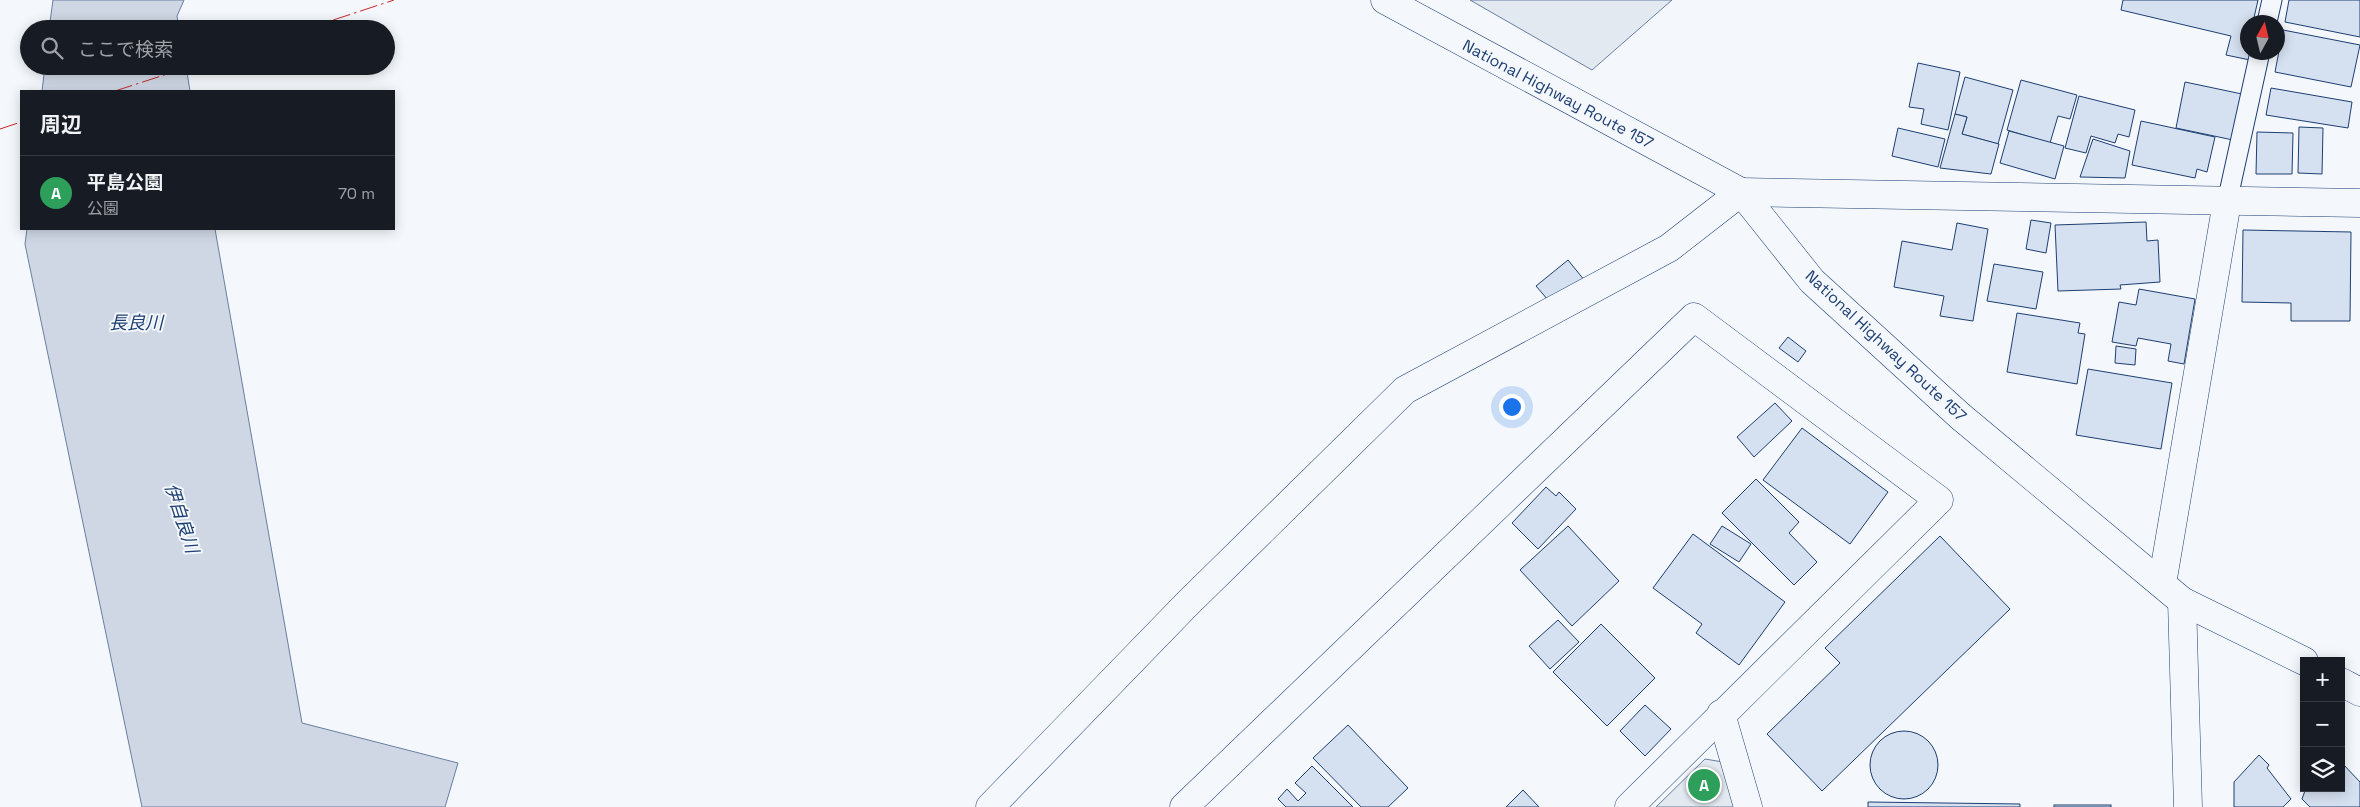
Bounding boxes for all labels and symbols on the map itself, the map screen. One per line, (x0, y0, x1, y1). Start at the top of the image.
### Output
north arrow (2240, 15, 2285, 60)
street label: National Highway Route 157 (1459, 35, 1657, 153)
street label: National Highway Route 157 (1801, 266, 1971, 426)
water label: 長良川 (109, 311, 165, 334)
your location (1499, 394, 1525, 420)
water label: 伊自良川 (160, 480, 205, 558)
pin: A (1688, 766, 1720, 804)

